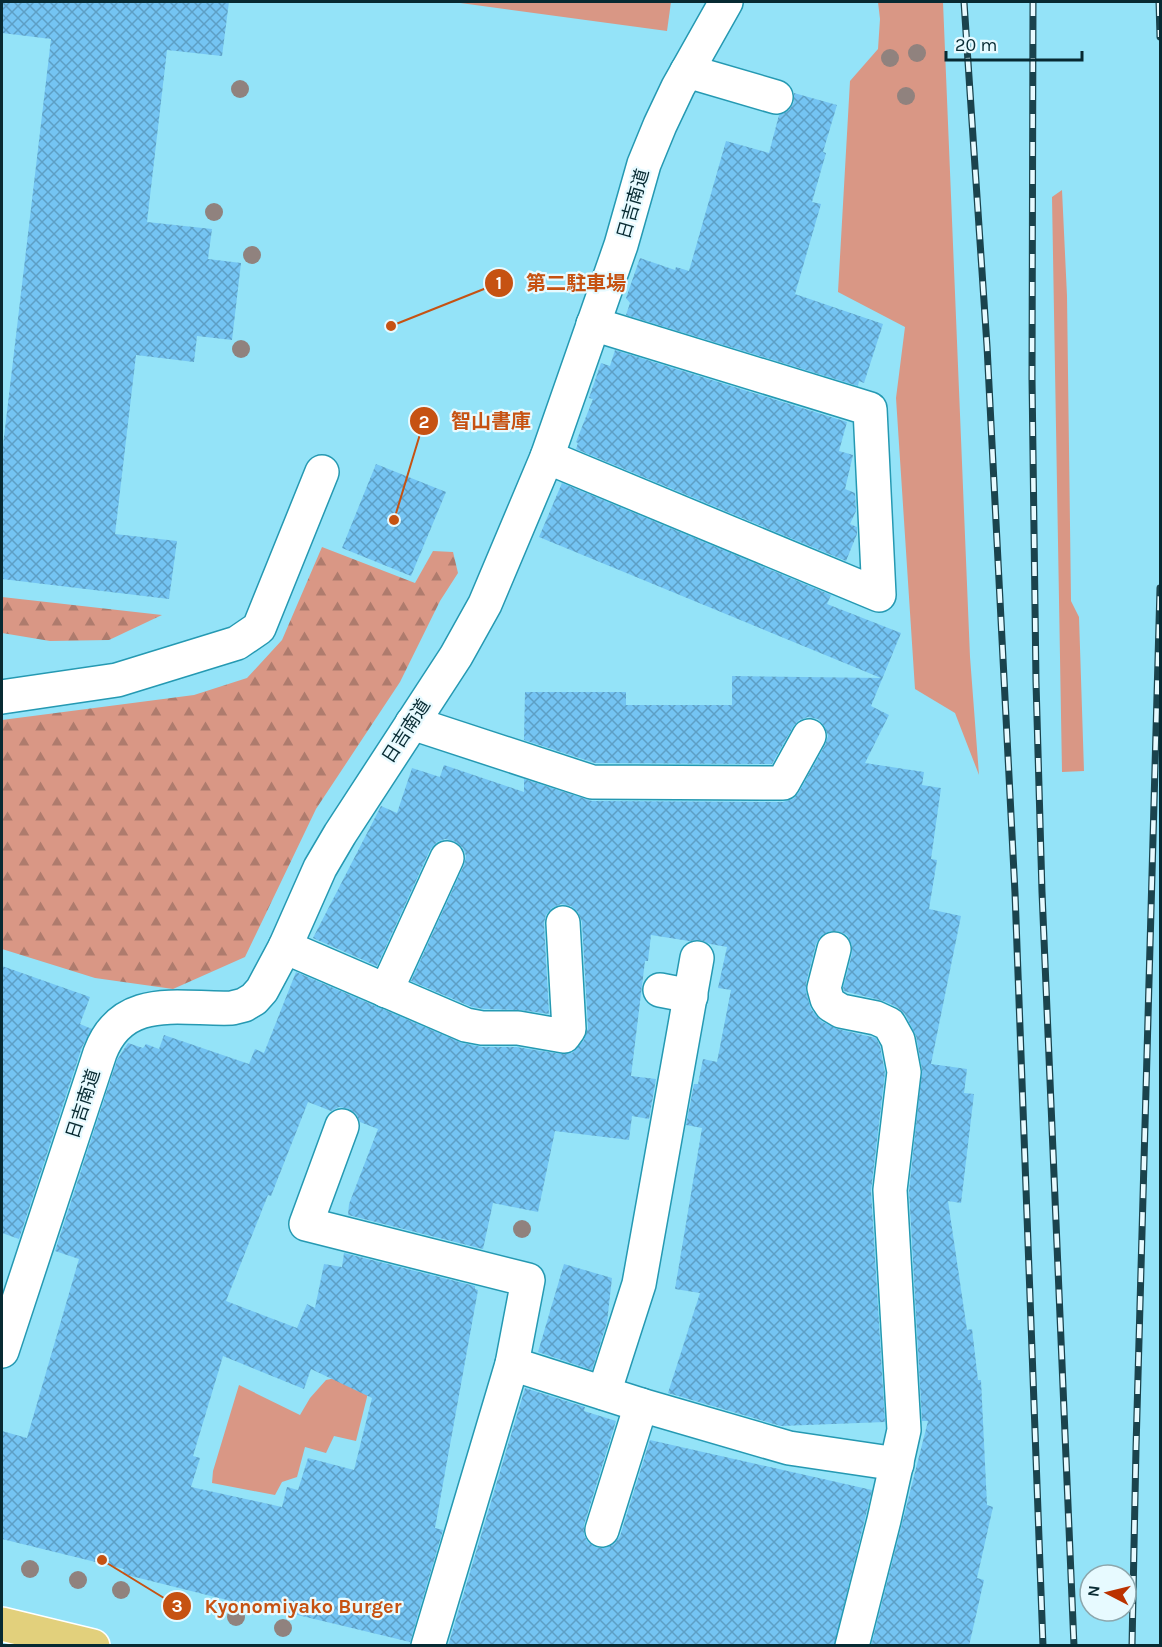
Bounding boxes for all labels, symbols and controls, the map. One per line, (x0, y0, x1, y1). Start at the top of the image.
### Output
scale bar (946, 24, 1082, 62)
text: 20 m (955, 34, 997, 56)
street label: 日吉南道 (613, 166, 653, 242)
callout: 第二駐車場 (484, 264, 638, 302)
text: 1 (496, 272, 502, 294)
text: 第二駐車場 (526, 272, 626, 295)
callout: 智山書庫 (409, 402, 543, 440)
text: 智山書庫 (451, 410, 531, 433)
text: 2 (419, 411, 429, 433)
street label: 日吉南道 (377, 695, 435, 767)
street label: 日吉南道 (61, 1066, 105, 1142)
north arrow (1078, 1563, 1138, 1623)
text: N (1083, 1584, 1104, 1598)
callout: Kyonomiyako Burger (162, 1587, 414, 1625)
text: 3 (171, 1595, 183, 1617)
text: Kyonomiyako Burger (204, 1595, 402, 1618)

